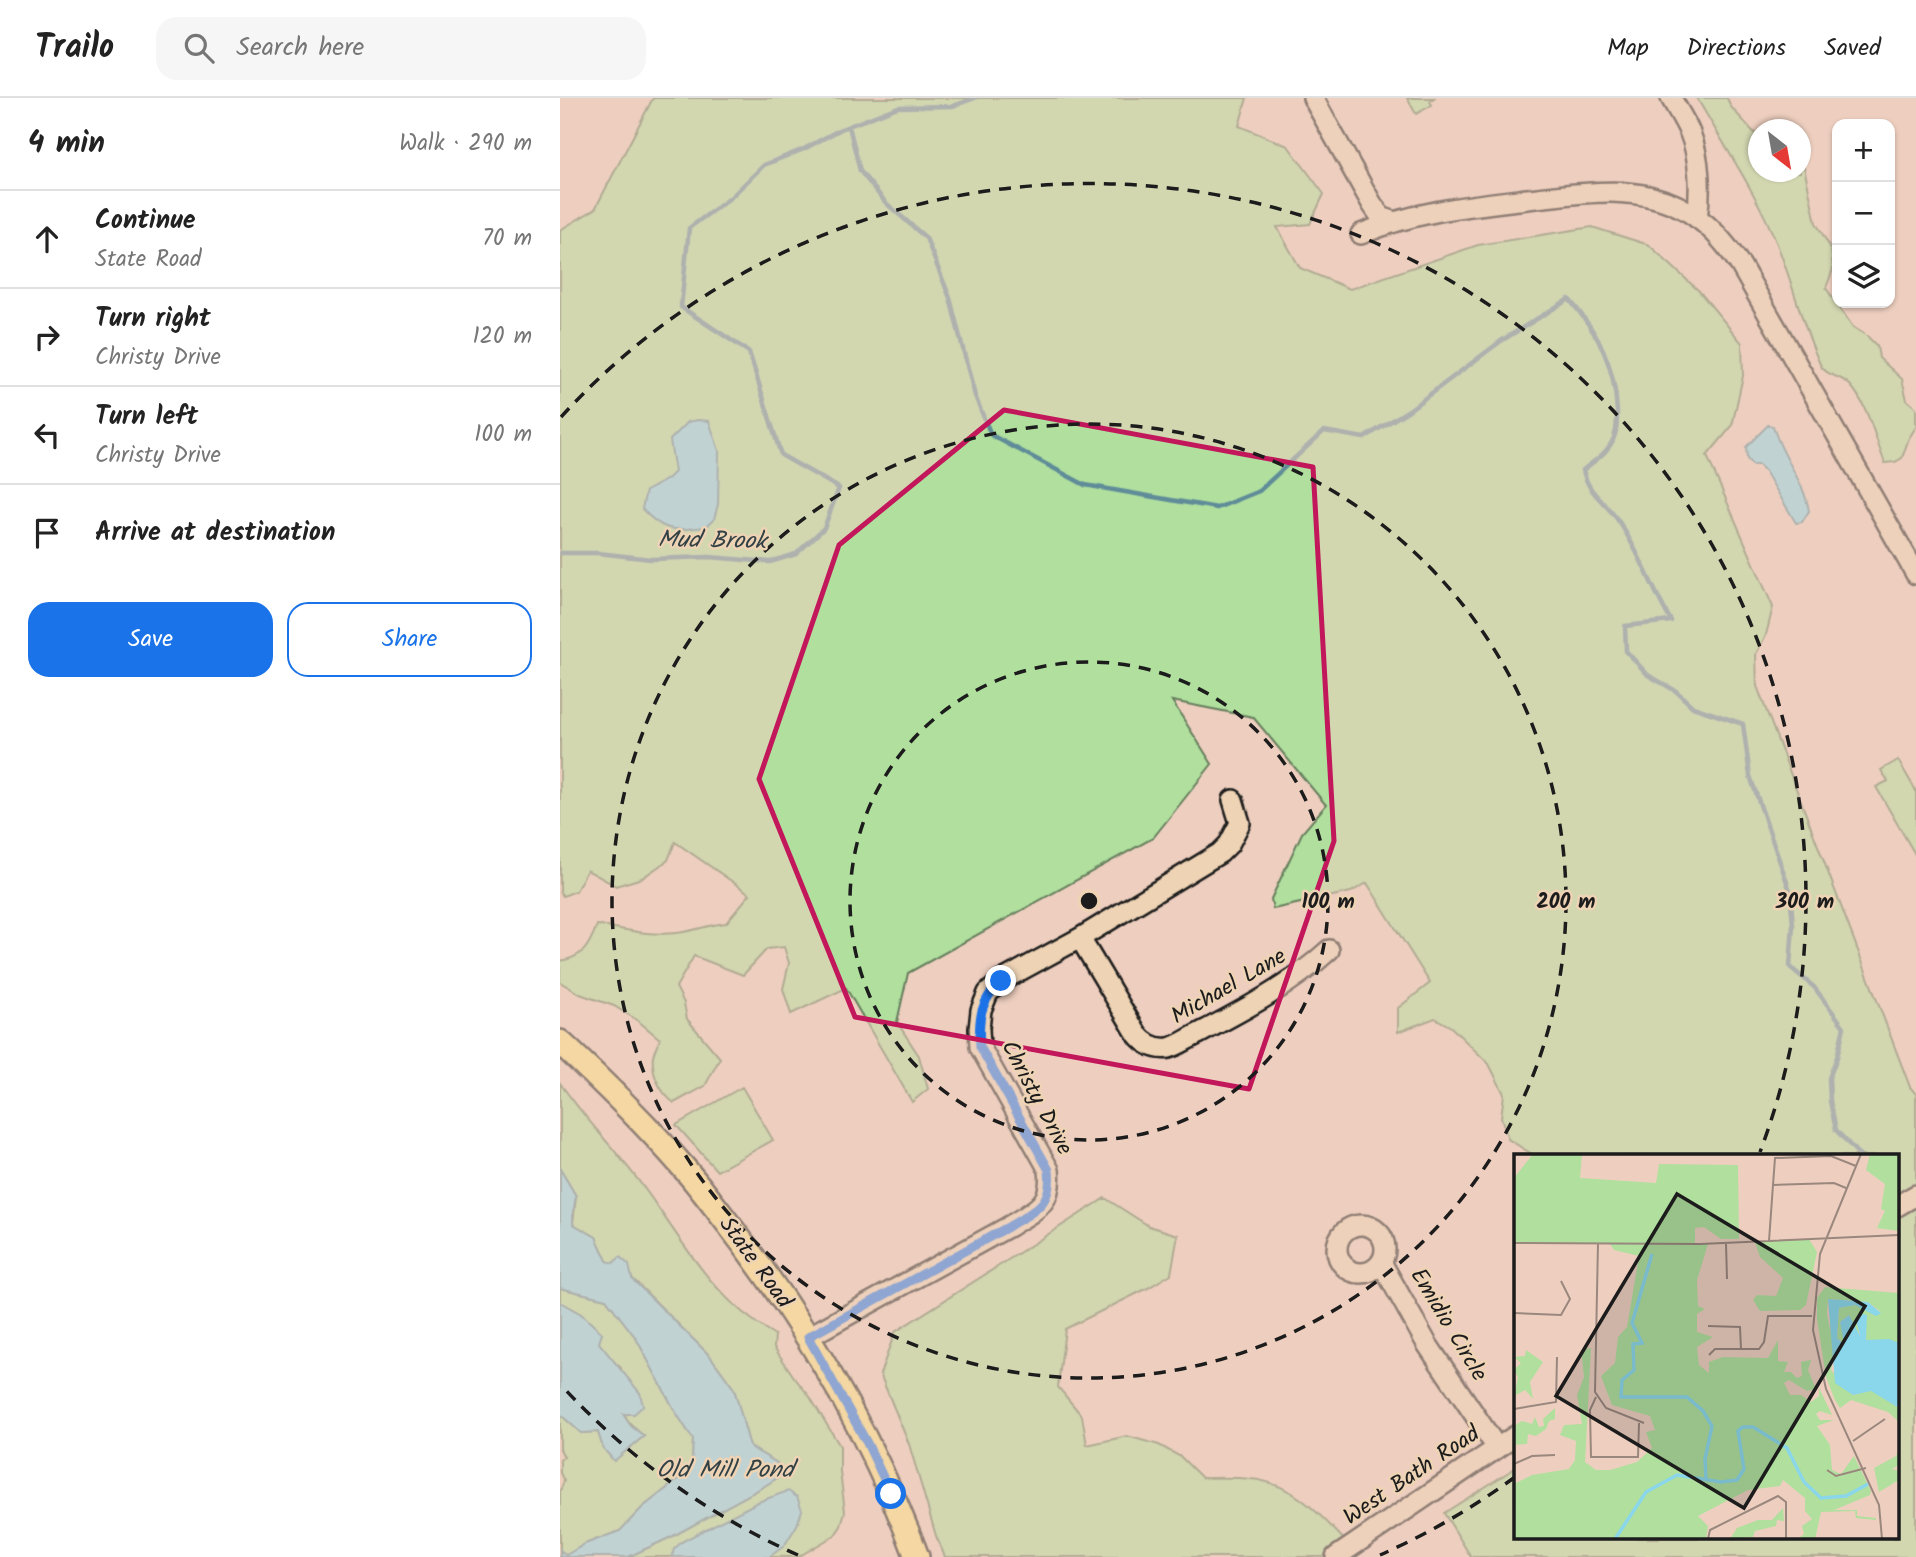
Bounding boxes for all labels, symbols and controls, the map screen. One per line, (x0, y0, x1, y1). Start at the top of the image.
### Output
search box (156, 17, 646, 80)
text: Trailo (35, 22, 114, 75)
text: Search here (236, 27, 364, 69)
icon: search (180, 29, 218, 67)
text: Map (1607, 29, 1649, 68)
text: Directions (1687, 29, 1786, 68)
text: Saved (1824, 29, 1881, 68)
north arrow (1748, 119, 1811, 182)
map controls (1832, 119, 1895, 308)
button: + (1832, 119, 1895, 182)
text: 4 min (28, 120, 105, 168)
text: Walk · 290 m (399, 126, 532, 162)
button: − (1832, 182, 1895, 245)
text: Continue (95, 200, 196, 242)
icon: ahead (28, 220, 66, 258)
text: 70 m (482, 221, 532, 257)
text: State Road (95, 242, 202, 278)
button: layers (1832, 245, 1895, 308)
text: Turn right (95, 298, 211, 340)
icon: right (28, 318, 66, 356)
text: 120 m (472, 319, 532, 355)
text: Christy Drive (95, 340, 221, 376)
text: Turn left (95, 396, 198, 438)
icon: left (28, 416, 66, 454)
text: 100 m (474, 417, 532, 453)
text: Christy Drive (95, 438, 221, 474)
text: Arrive at destination (95, 512, 335, 554)
icon: arrive (28, 514, 66, 552)
water label: Mud Brook (658, 521, 770, 562)
button: Save (28, 602, 273, 677)
button: Share (287, 602, 532, 677)
text: 100 m (1301, 886, 1355, 919)
text: 200 m (1536, 886, 1596, 919)
text: 300 m (1775, 886, 1834, 919)
centre of rings (1077, 889, 1101, 913)
street label: Michael Lane (1165, 939, 1293, 1035)
route end (985, 965, 1016, 996)
street label: Christy Drive (991, 1034, 1081, 1162)
inset map (1514, 1154, 1898, 1540)
street label: State Road (709, 1209, 801, 1317)
street label: Emidio Circle (1400, 1261, 1496, 1389)
street label: West Bath Road (1336, 1417, 1488, 1535)
water label: Old Mill Pond (657, 1451, 798, 1490)
route start (875, 1478, 906, 1509)

